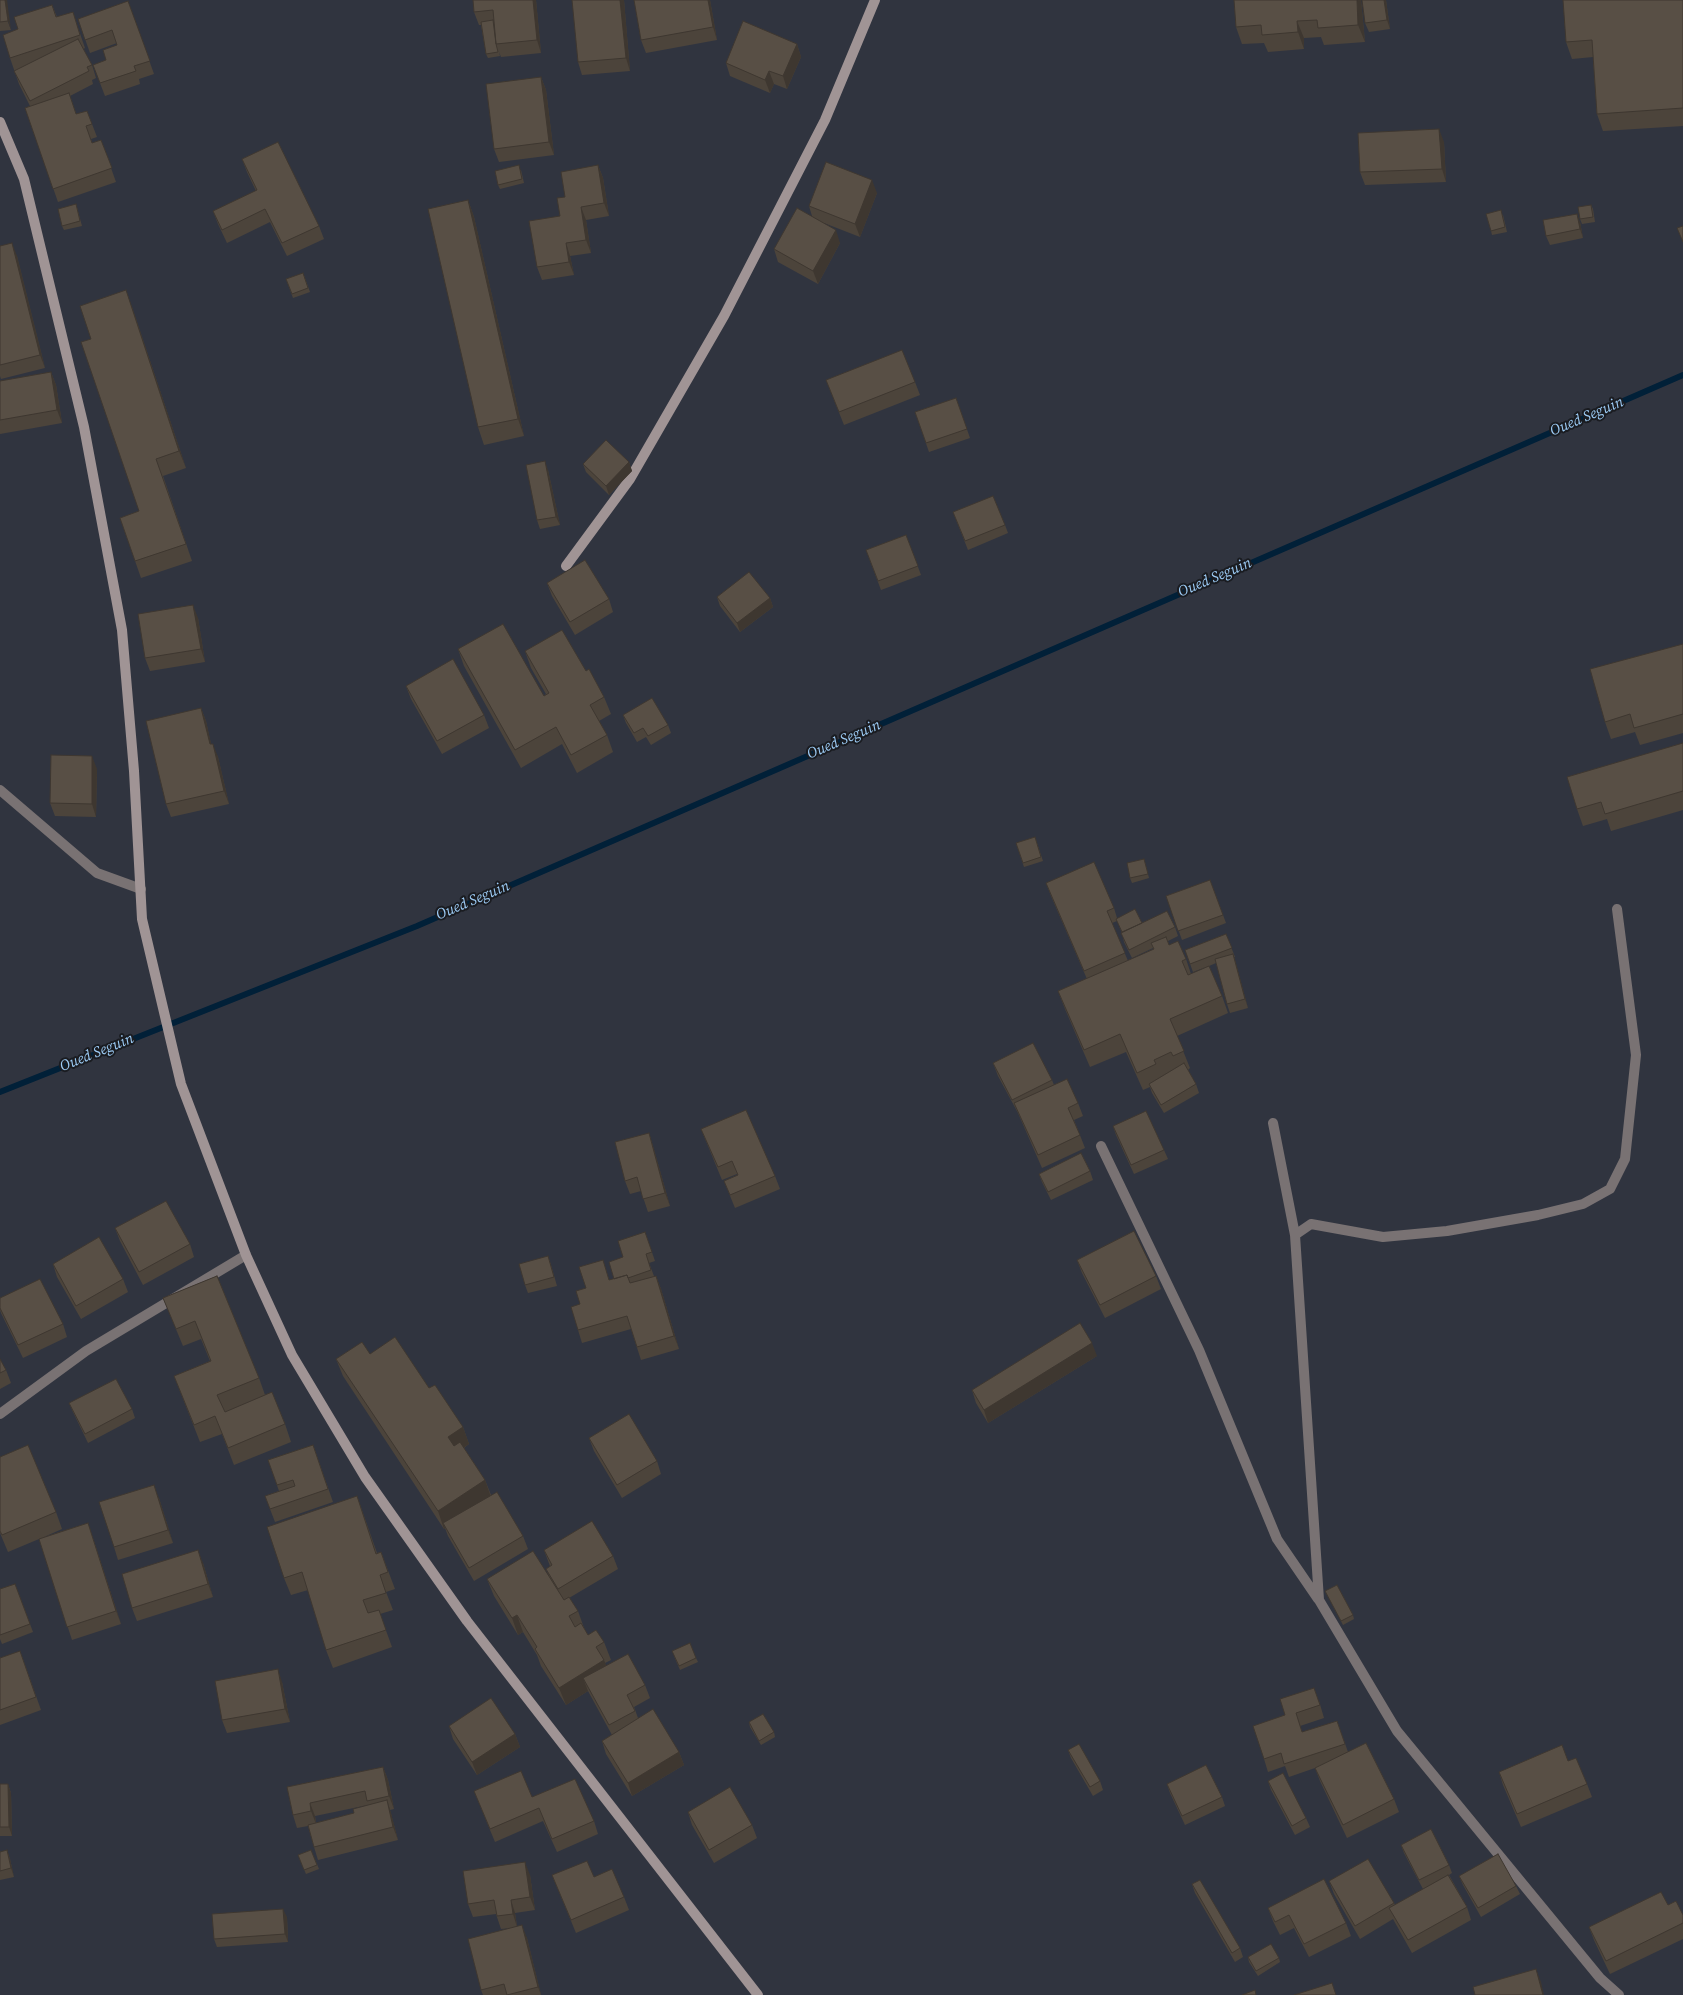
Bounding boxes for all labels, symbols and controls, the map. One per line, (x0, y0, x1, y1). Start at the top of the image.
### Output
water label: Oued Seguin (1548, 393, 1626, 441)
water label: Oued Seguin (1176, 554, 1254, 602)
water label: Oued Seguin (805, 716, 883, 764)
water label: Oued Seguin (434, 877, 512, 925)
water label: Oued Seguin (57, 1030, 137, 1076)

